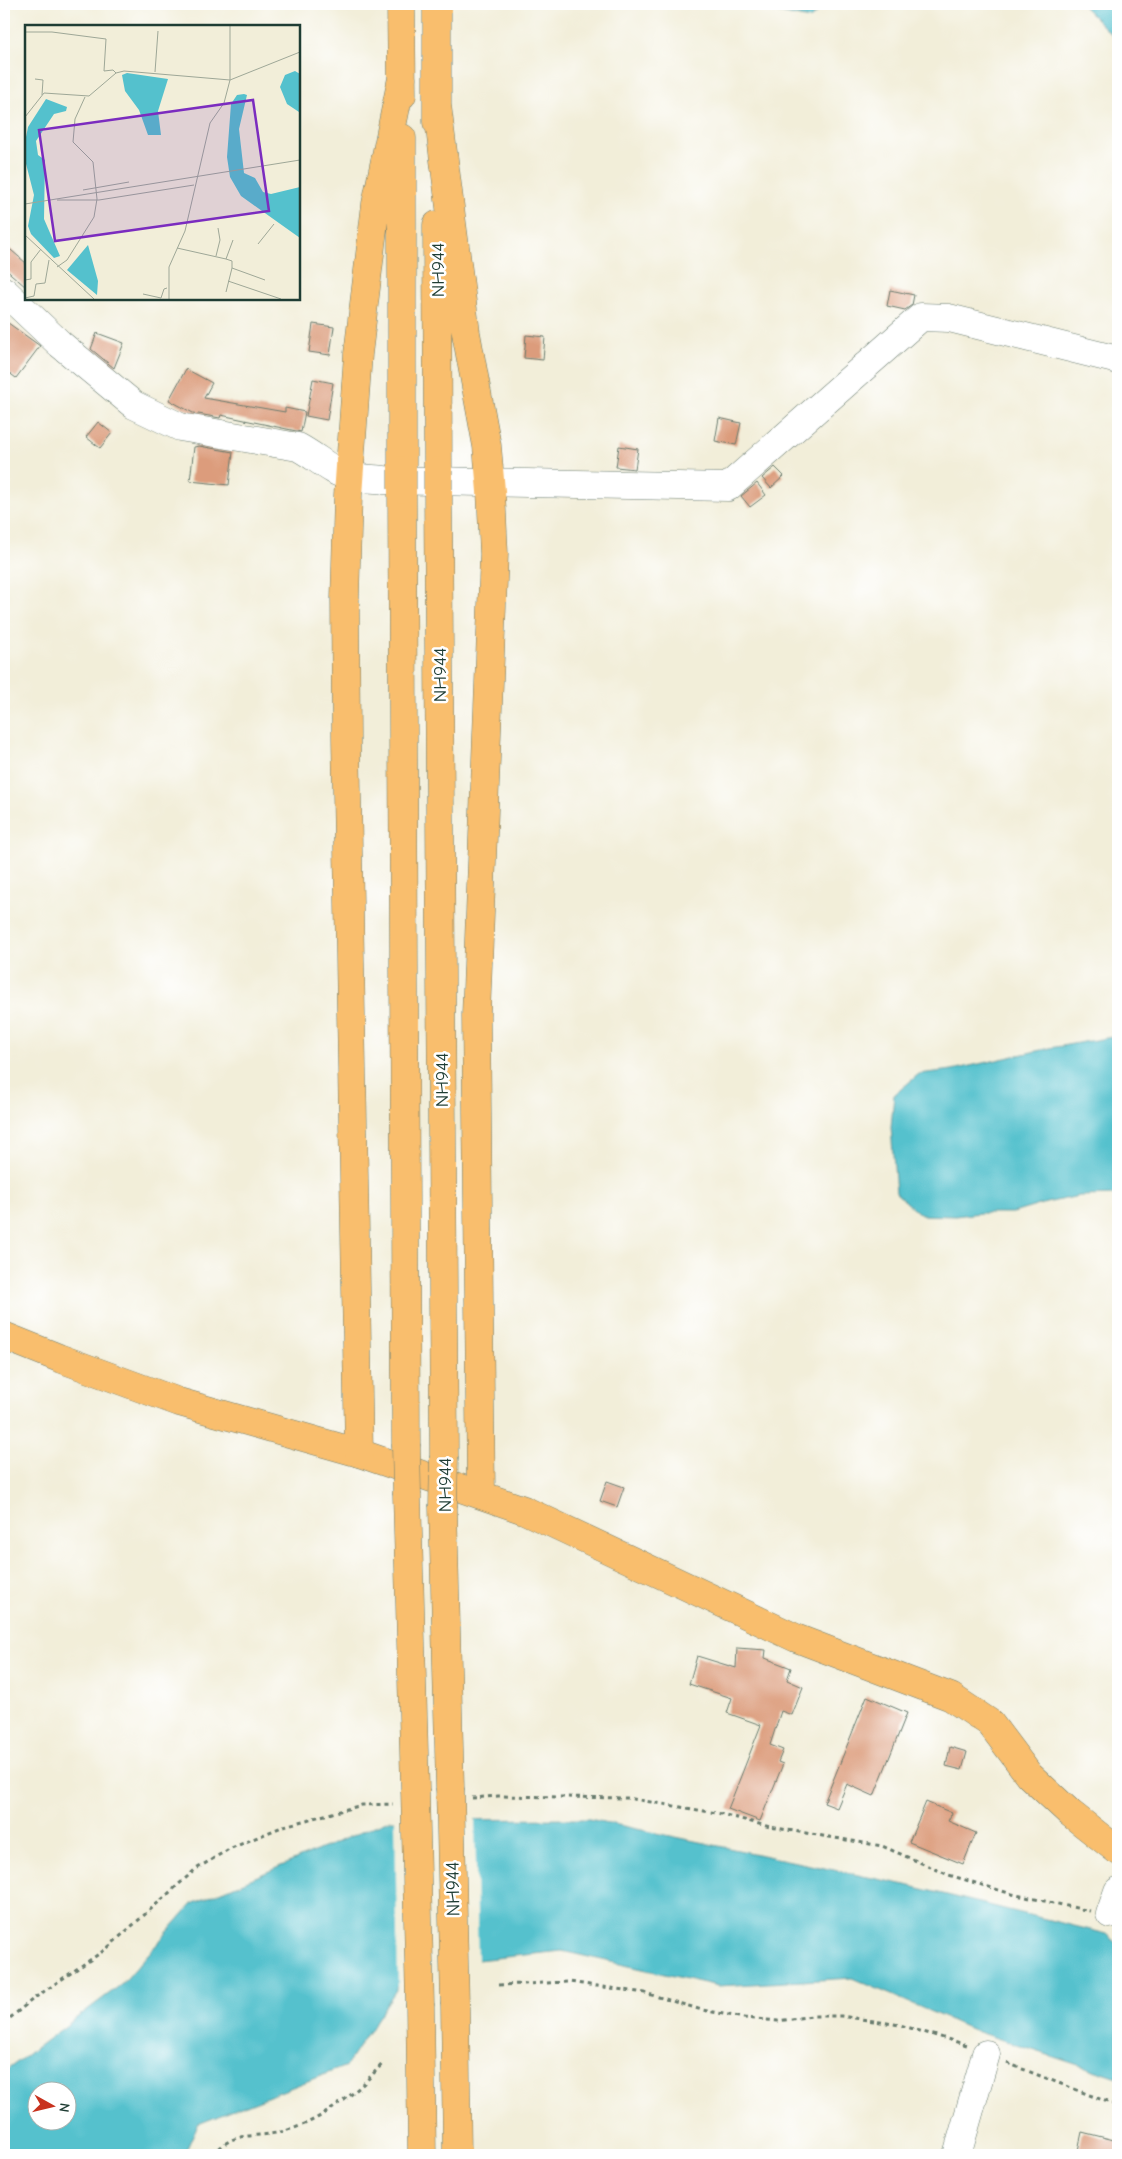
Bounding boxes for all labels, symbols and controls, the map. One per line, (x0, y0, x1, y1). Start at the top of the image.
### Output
inset map (25, 25, 300, 300)
street label: NH944 (427, 243, 449, 297)
street label: NH944 (429, 648, 451, 702)
street label: NH944 (431, 1053, 453, 1107)
street label: NH944 (434, 1458, 456, 1512)
street label: NH944 (442, 1861, 464, 1917)
north arrow (28, 2082, 78, 2132)
text: N (55, 2102, 73, 2113)

